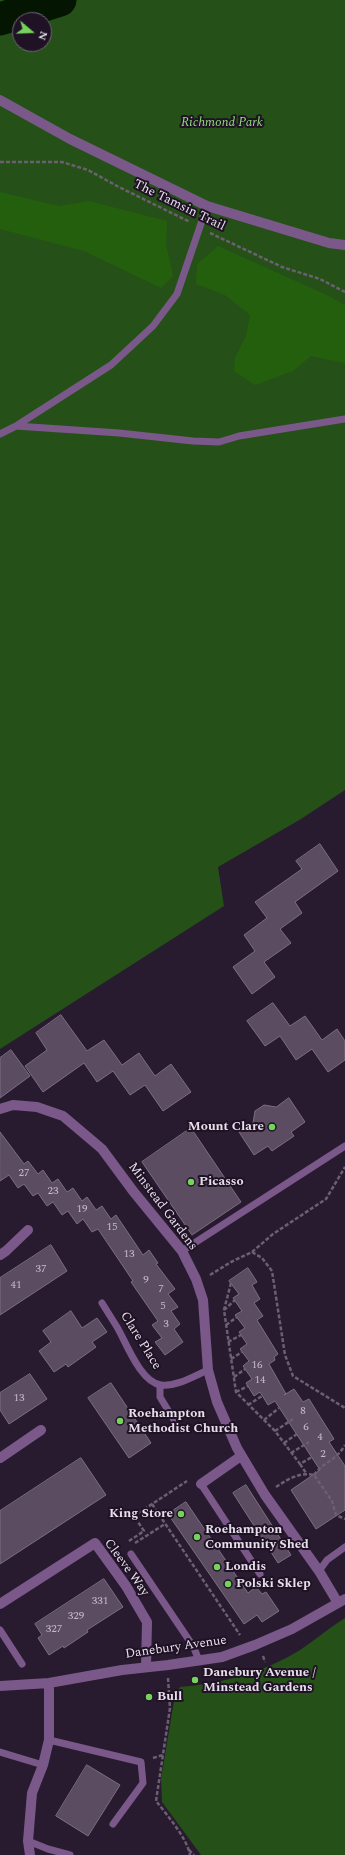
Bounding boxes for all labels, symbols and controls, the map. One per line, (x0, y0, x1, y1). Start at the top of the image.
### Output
north arrow (12, 12, 52, 52)
text: N (33, 29, 52, 43)
park label: Richmond Park (181, 115, 263, 131)
street label: The Tamsin Trail (131, 177, 227, 235)
place label: Mount Clare (188, 1119, 264, 1135)
marker: Mount Clare (267, 1122, 277, 1132)
street label: Minstead Gardens (124, 1160, 200, 1254)
house number: 27 (19, 1167, 29, 1181)
place label: Picasso (199, 1174, 244, 1190)
marker: Picasso (186, 1177, 196, 1187)
house number: 23 (48, 1185, 58, 1199)
house number: 19 (77, 1203, 87, 1217)
house number: 15 (107, 1221, 117, 1235)
house number: 13 (124, 1248, 134, 1262)
house number: 37 (36, 1263, 46, 1277)
house number: 9 (143, 1274, 149, 1288)
house number: 41 (11, 1279, 21, 1293)
house number: 7 (158, 1283, 164, 1297)
house number: 5 (160, 1300, 166, 1314)
street label: Clare Place (116, 1309, 164, 1373)
house number: 3 (163, 1318, 169, 1332)
house number: 16 (252, 1359, 262, 1373)
house number: 14 (255, 1374, 265, 1388)
house number: 13 (14, 1392, 24, 1406)
house number: 8 (300, 1405, 306, 1419)
place label: Roehampton Methodist Church (128, 1406, 238, 1437)
marker: Roehampton Methodist Church (115, 1416, 125, 1426)
house number: 6 (303, 1421, 309, 1435)
house number: 4 (317, 1431, 323, 1445)
house number: 2 (320, 1448, 326, 1462)
place label: King Store (109, 1506, 173, 1522)
marker: King Store (176, 1509, 186, 1519)
place label: Roehampton Community Shed (205, 1522, 309, 1553)
marker: Roehampton Community Shed (192, 1532, 202, 1542)
street label: Cleeve Way (100, 1536, 152, 1600)
place label: Londis (225, 1559, 266, 1575)
marker: Londis (212, 1562, 222, 1572)
place label: Polski Sklep (236, 1576, 311, 1592)
marker: Polski Sklep (223, 1579, 233, 1589)
house number: 331 (92, 1595, 108, 1609)
house number: 329 (68, 1610, 84, 1624)
house number: 327 (46, 1623, 62, 1637)
street label: Danebury Avenue (124, 1633, 228, 1663)
place label: Danebury Avenue / Minstead Gardens (203, 1665, 316, 1696)
marker: Danebury Avenue / Minstead Gardens (190, 1675, 200, 1685)
place label: Bull (157, 1689, 182, 1705)
marker: Bull (144, 1692, 154, 1702)

